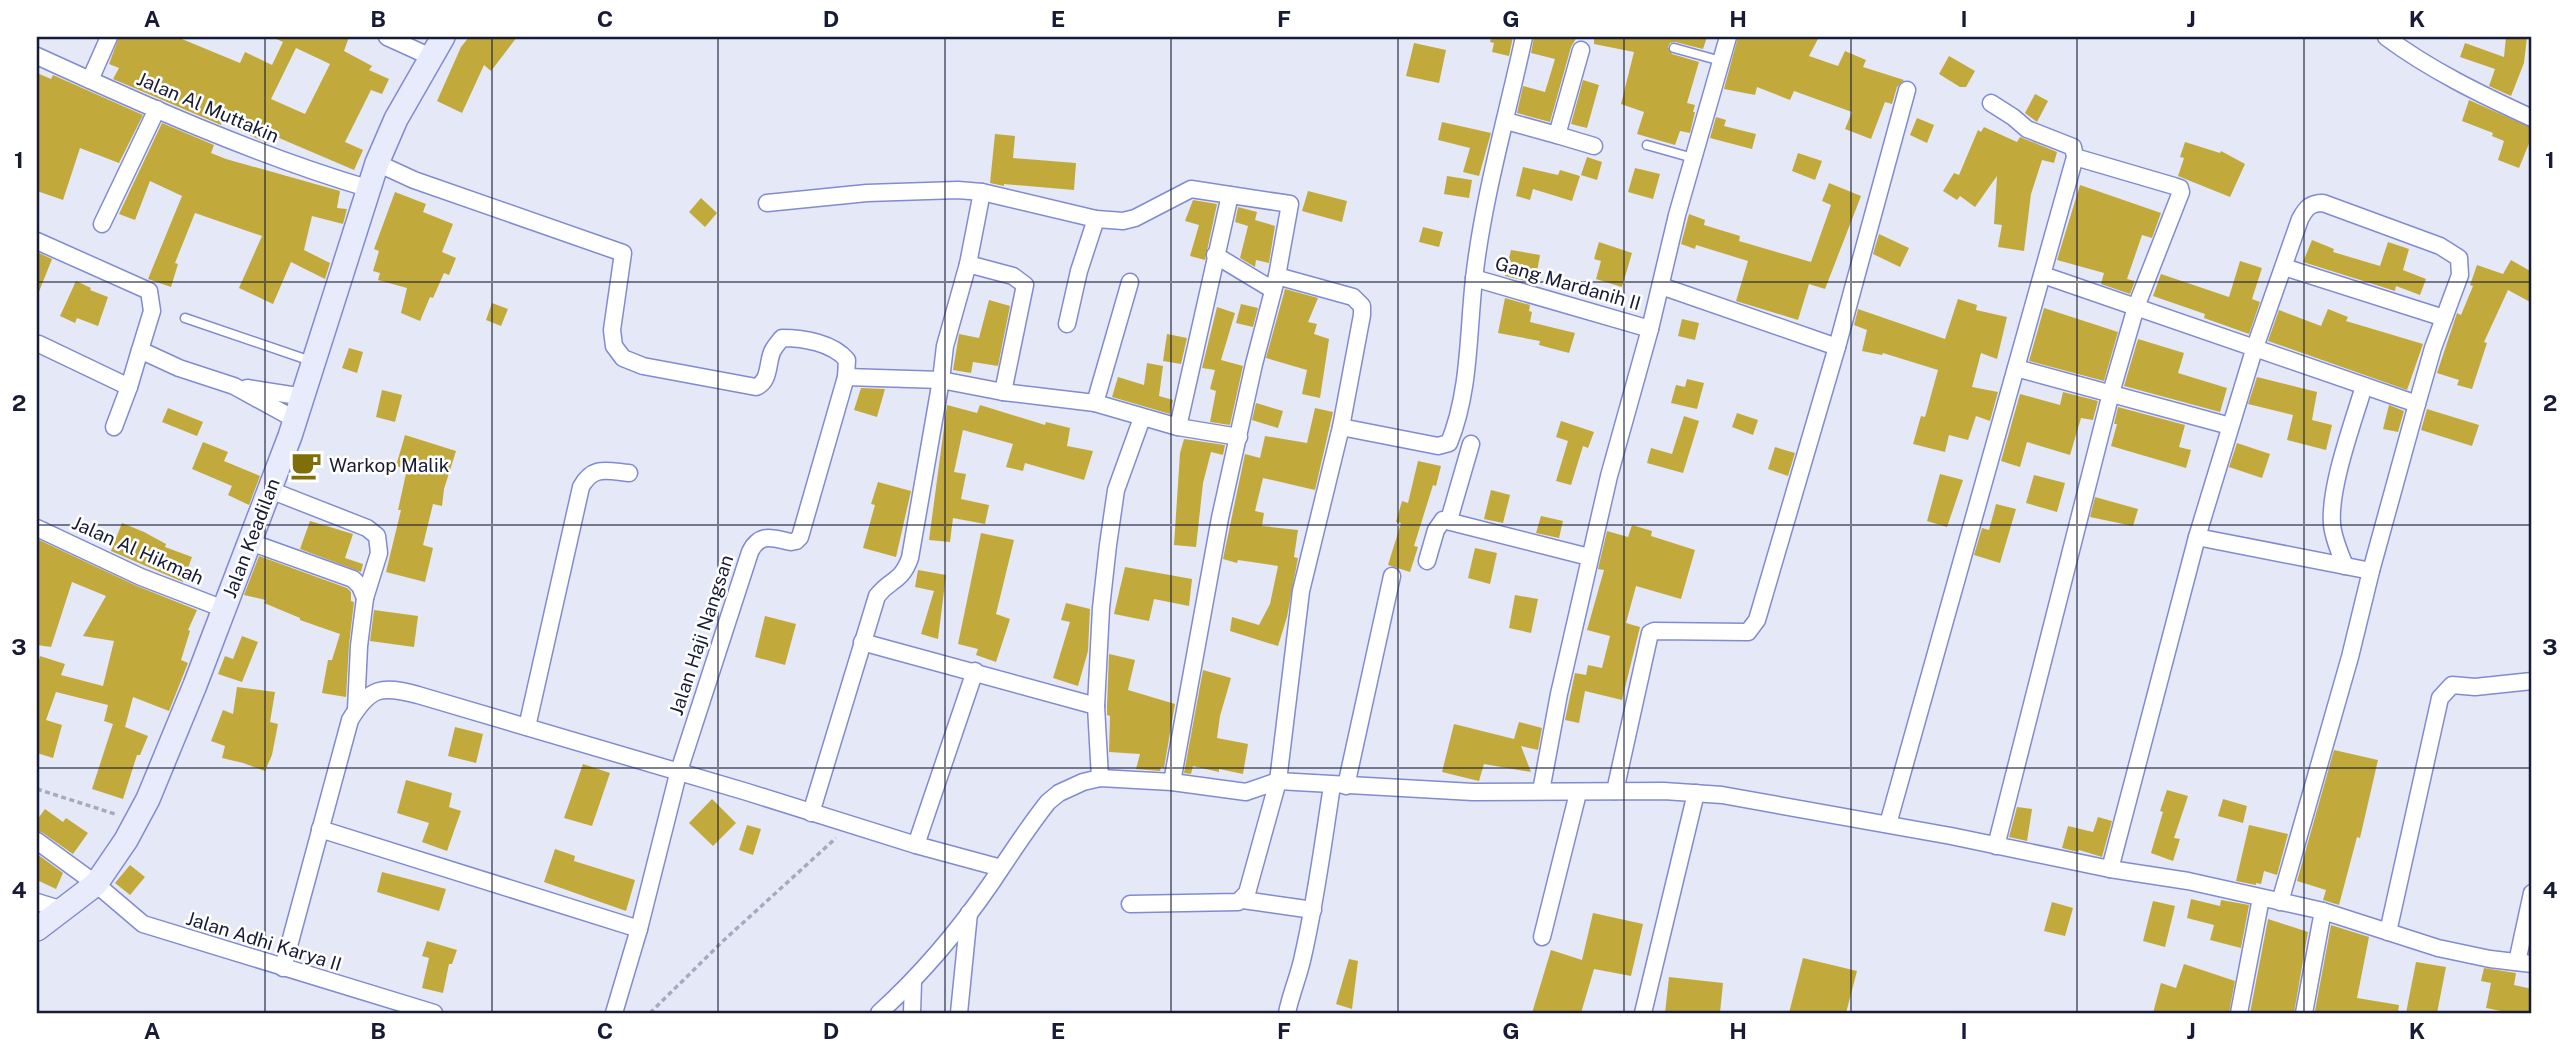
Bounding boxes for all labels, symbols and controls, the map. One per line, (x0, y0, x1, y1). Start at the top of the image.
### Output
text: A (144, 5, 161, 32)
text: B (370, 5, 386, 32)
text: C (597, 5, 613, 32)
text: D (823, 5, 839, 32)
text: E (1051, 5, 1065, 32)
text: F (1277, 5, 1291, 32)
text: G (1502, 5, 1520, 32)
text: H (1729, 5, 1747, 32)
text: I (1960, 5, 1968, 32)
text: J (2186, 5, 2196, 32)
text: K (2409, 5, 2425, 32)
street label: Jalan Al Muttakin (134, 67, 282, 147)
text: 1 (14, 146, 24, 173)
text: 1 (2545, 146, 2555, 173)
street label: Gang Mardanih II (1493, 252, 1643, 314)
text: 2 (12, 389, 26, 416)
text: 2 (2543, 389, 2557, 416)
cafe icon: Warkop Malik (289, 448, 323, 482)
place label: Warkop Malik (329, 454, 450, 476)
street label: Jalan Keadilan (218, 475, 284, 601)
street label: Jalan Al Hikmah (69, 511, 207, 589)
street label: Jalan Haji Nangsan (665, 552, 737, 718)
text: 3 (11, 633, 27, 660)
text: 3 (2542, 633, 2558, 660)
text: 4 (11, 876, 27, 903)
text: 4 (2542, 876, 2558, 903)
street label: Jalan Adhi Karya II (184, 907, 344, 975)
text: A (144, 1017, 161, 1044)
text: B (370, 1017, 386, 1044)
text: C (597, 1017, 613, 1044)
text: D (823, 1017, 839, 1044)
text: E (1051, 1017, 1065, 1044)
text: F (1277, 1017, 1291, 1044)
text: G (1502, 1017, 1520, 1044)
text: H (1729, 1017, 1747, 1044)
text: I (1960, 1017, 1968, 1044)
text: J (2186, 1017, 2196, 1044)
text: K (2409, 1017, 2425, 1044)

